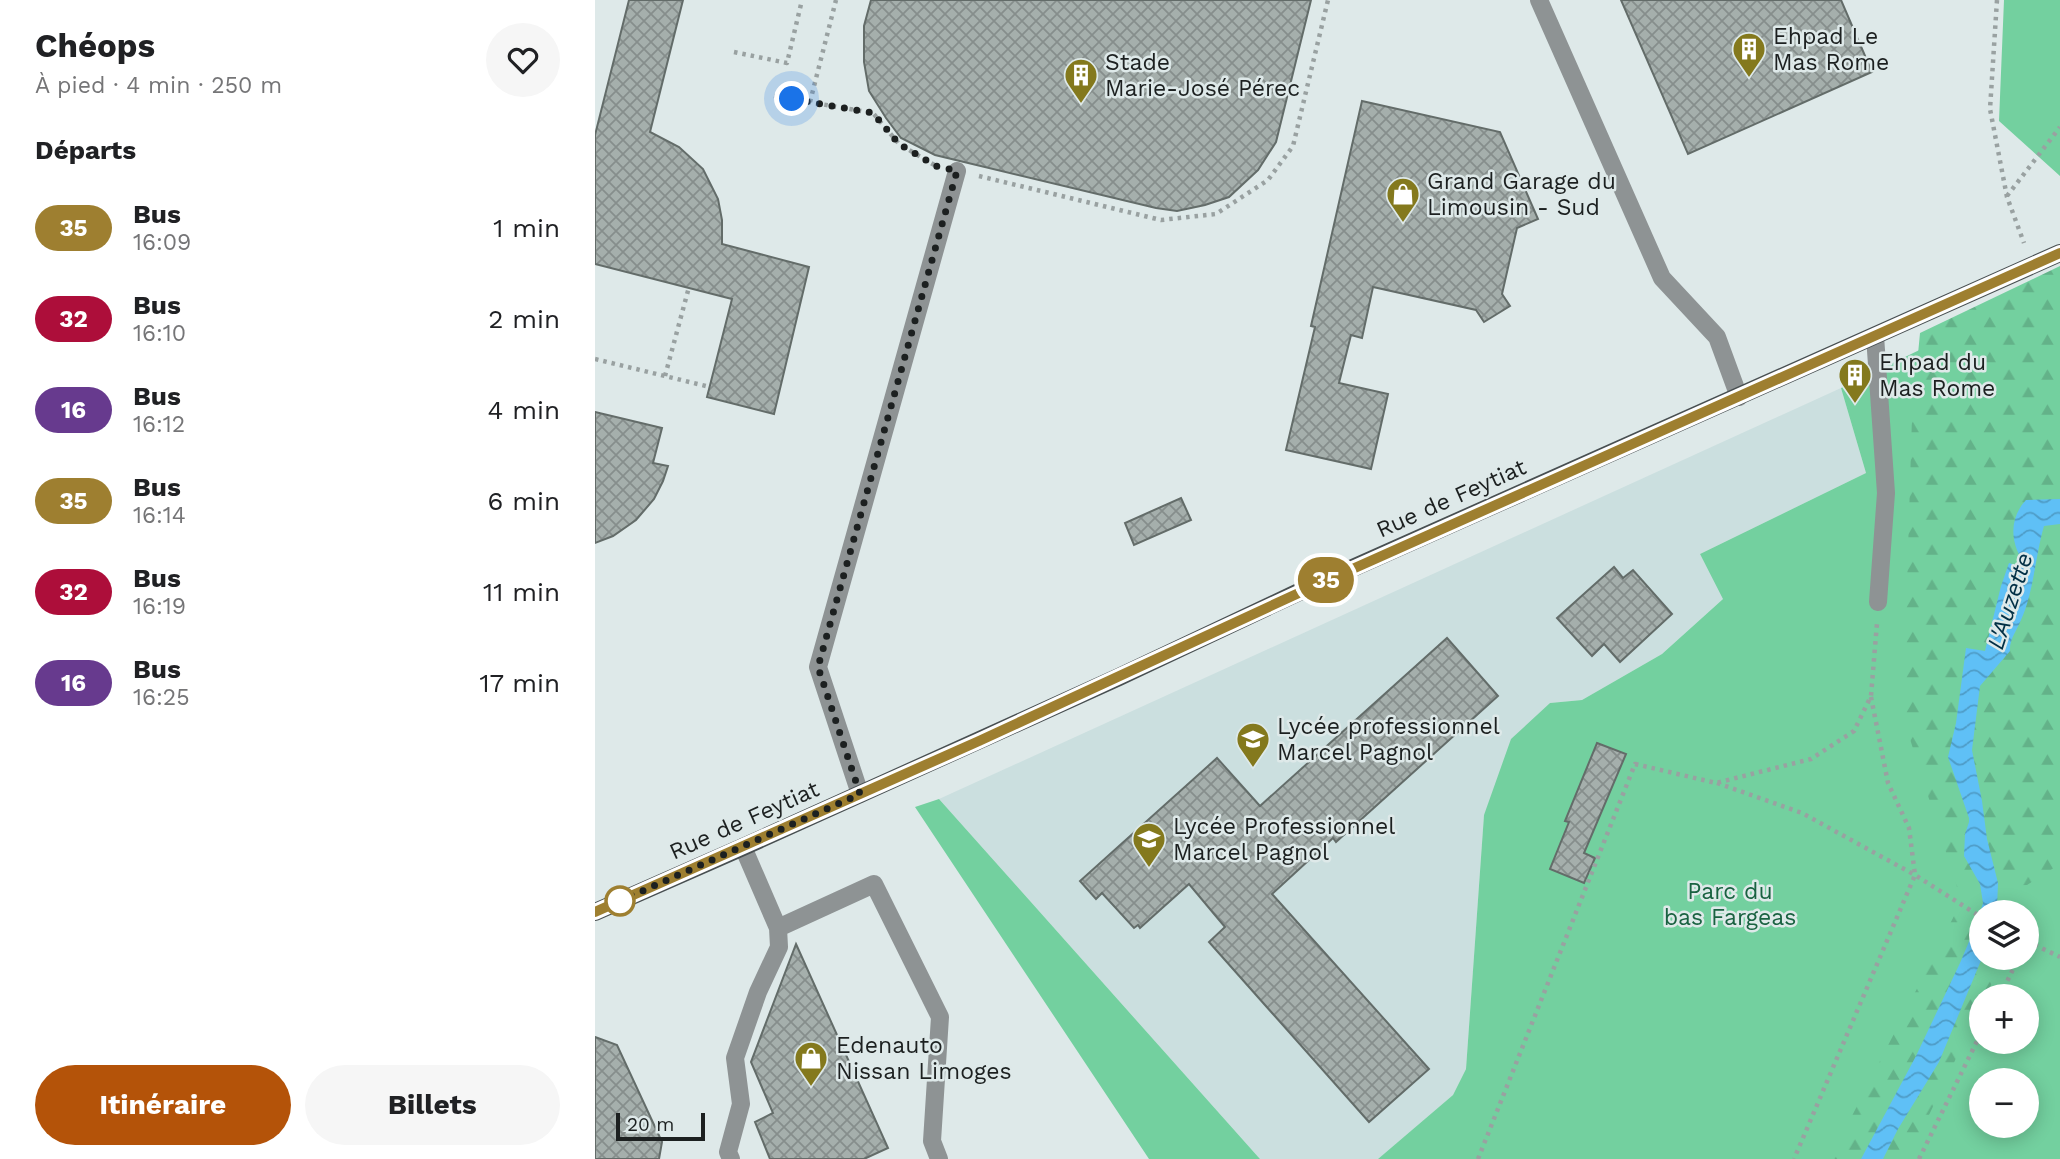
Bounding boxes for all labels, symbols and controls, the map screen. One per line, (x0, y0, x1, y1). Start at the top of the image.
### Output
button: heart (486, 23, 560, 97)
place label: Ehpad Le Mas Rome (1773, 23, 1889, 76)
text: Chéops (35, 26, 155, 65)
building icon: Ehpad Le Mas Rome (1730, 30, 1768, 79)
place label: Stade Marie-José Pérec (1105, 49, 1300, 102)
building icon: Stade Marie-José Pérec (1062, 56, 1100, 105)
text: À pied · 4 min · 250 m (35, 72, 282, 99)
your location (774, 81, 809, 116)
text: Départs (35, 135, 136, 165)
place label: Grand Garage du Limousin - Sud (1427, 168, 1616, 221)
shop icon: Grand Garage du Limousin - Sud (1384, 175, 1422, 224)
text: Bus (133, 199, 181, 229)
text: 1 min (493, 213, 560, 243)
text: 35 (59, 214, 88, 242)
text: 16:09 (133, 229, 191, 256)
text: Bus (133, 290, 181, 320)
text: 2 min (488, 304, 560, 334)
text: 32 (59, 305, 88, 333)
text: 16:10 (133, 320, 186, 347)
place label: Ehpad du Mas Rome (1879, 349, 1995, 402)
building icon: Ehpad du Mas Rome (1836, 356, 1874, 405)
text: Bus (133, 381, 181, 411)
text: 4 min (487, 395, 560, 425)
text: 16 (61, 396, 86, 424)
text: 16:12 (133, 411, 185, 438)
street label: Rue de Feytiat (1372, 453, 1531, 544)
text: Bus (133, 472, 181, 502)
text: 6 min (488, 486, 560, 516)
text: 35 (59, 487, 88, 515)
text: 16:14 (133, 502, 186, 529)
water label: L'Auzette (1981, 549, 2039, 653)
line badge: 35 (1295, 557, 1357, 603)
text: Bus (133, 563, 181, 593)
text: 35 (1312, 566, 1340, 594)
text: 11 min (483, 577, 560, 607)
text: 32 (59, 578, 88, 606)
text: 16:19 (133, 593, 186, 620)
text: Bus (133, 654, 181, 684)
text: 17 min (479, 668, 560, 698)
text: 16 (61, 669, 86, 697)
text: 16:25 (133, 684, 190, 711)
place label: Lycée professionnel Marcel Pagnol (1277, 713, 1500, 766)
school or university icon: Lycée professionnel Marcel Pagnol (1234, 720, 1272, 769)
street label: Rue de Feytiat (665, 775, 824, 866)
place label: Lycée Professionnel Marcel Pagnol (1173, 813, 1395, 866)
school or university icon: Lycée Professionnel Marcel Pagnol (1130, 820, 1168, 869)
park label: Parc du bas Fargeas (1664, 878, 1796, 931)
unlabelled marker (605, 886, 635, 916)
map controls (1969, 900, 2039, 1138)
button: layers (1969, 900, 2039, 970)
button: + (1969, 984, 2039, 1054)
place label: Edenauto Nissan Limoges (836, 1032, 1012, 1085)
shop icon: Edenauto Nissan Limoges (792, 1039, 830, 1088)
button: Itinéraire (35, 1065, 291, 1145)
button: Billets (305, 1065, 560, 1145)
button: − (1969, 1068, 2039, 1138)
scale bar (616, 1110, 705, 1142)
text: 20 m (627, 1113, 674, 1136)

